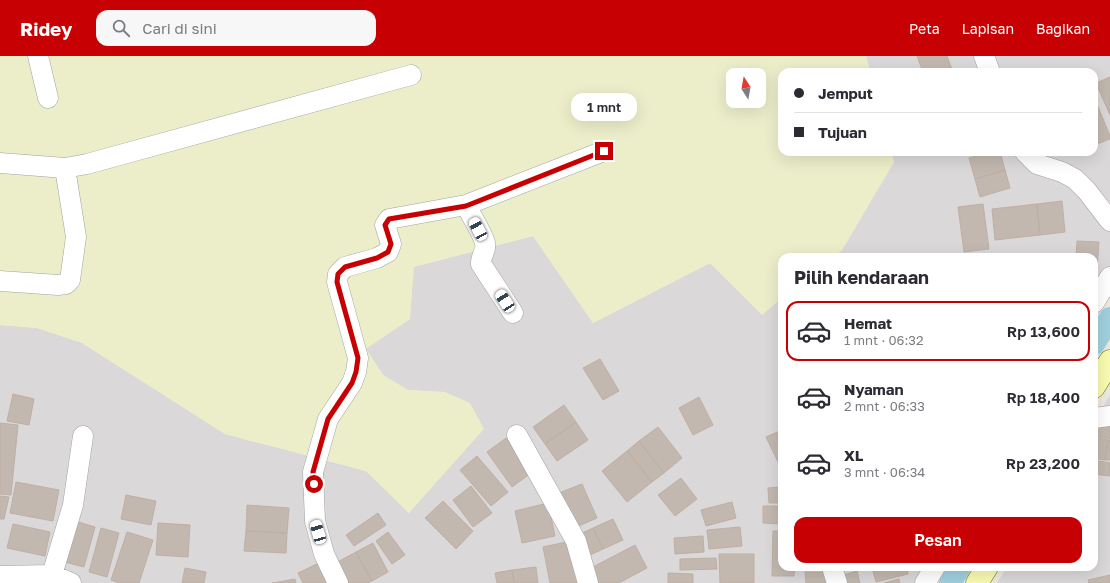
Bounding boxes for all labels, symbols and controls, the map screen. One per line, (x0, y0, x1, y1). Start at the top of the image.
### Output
search box (96, 10, 376, 46)
text: Ridey (20, 17, 72, 40)
icon: search (110, 17, 132, 39)
text: Cari di sini (142, 19, 217, 37)
text: Peta (909, 20, 940, 37)
text: Lapisan (962, 20, 1014, 37)
text: Bagikan (1036, 20, 1090, 37)
north arrow (726, 68, 766, 108)
map controls (726, 68, 766, 108)
text: Jemput (818, 84, 873, 102)
callout: 1 mnt (571, 93, 637, 121)
text: 1 mnt (587, 99, 621, 115)
text: Tujuan (818, 123, 867, 141)
route end (595, 142, 613, 160)
car (467, 216, 489, 242)
text: Pilih kendaraan (794, 266, 929, 288)
car (493, 288, 517, 314)
icon: car (796, 313, 832, 349)
text: Hemat (844, 314, 892, 332)
text: Rp 13,600 (1007, 322, 1080, 340)
text: 1 mnt · 06:32 (844, 332, 924, 348)
icon: car (796, 379, 832, 415)
text: Nyaman (844, 380, 903, 398)
text: Rp 18,400 (1006, 388, 1080, 406)
text: 2 mnt · 06:33 (844, 398, 925, 414)
icon: car (796, 445, 832, 481)
text: XL (844, 446, 863, 464)
text: Rp 23,200 (1006, 454, 1080, 472)
text: 3 mnt · 06:34 (844, 464, 925, 480)
route start (305, 475, 323, 493)
button: Pesan (794, 517, 1082, 563)
car (309, 519, 327, 545)

